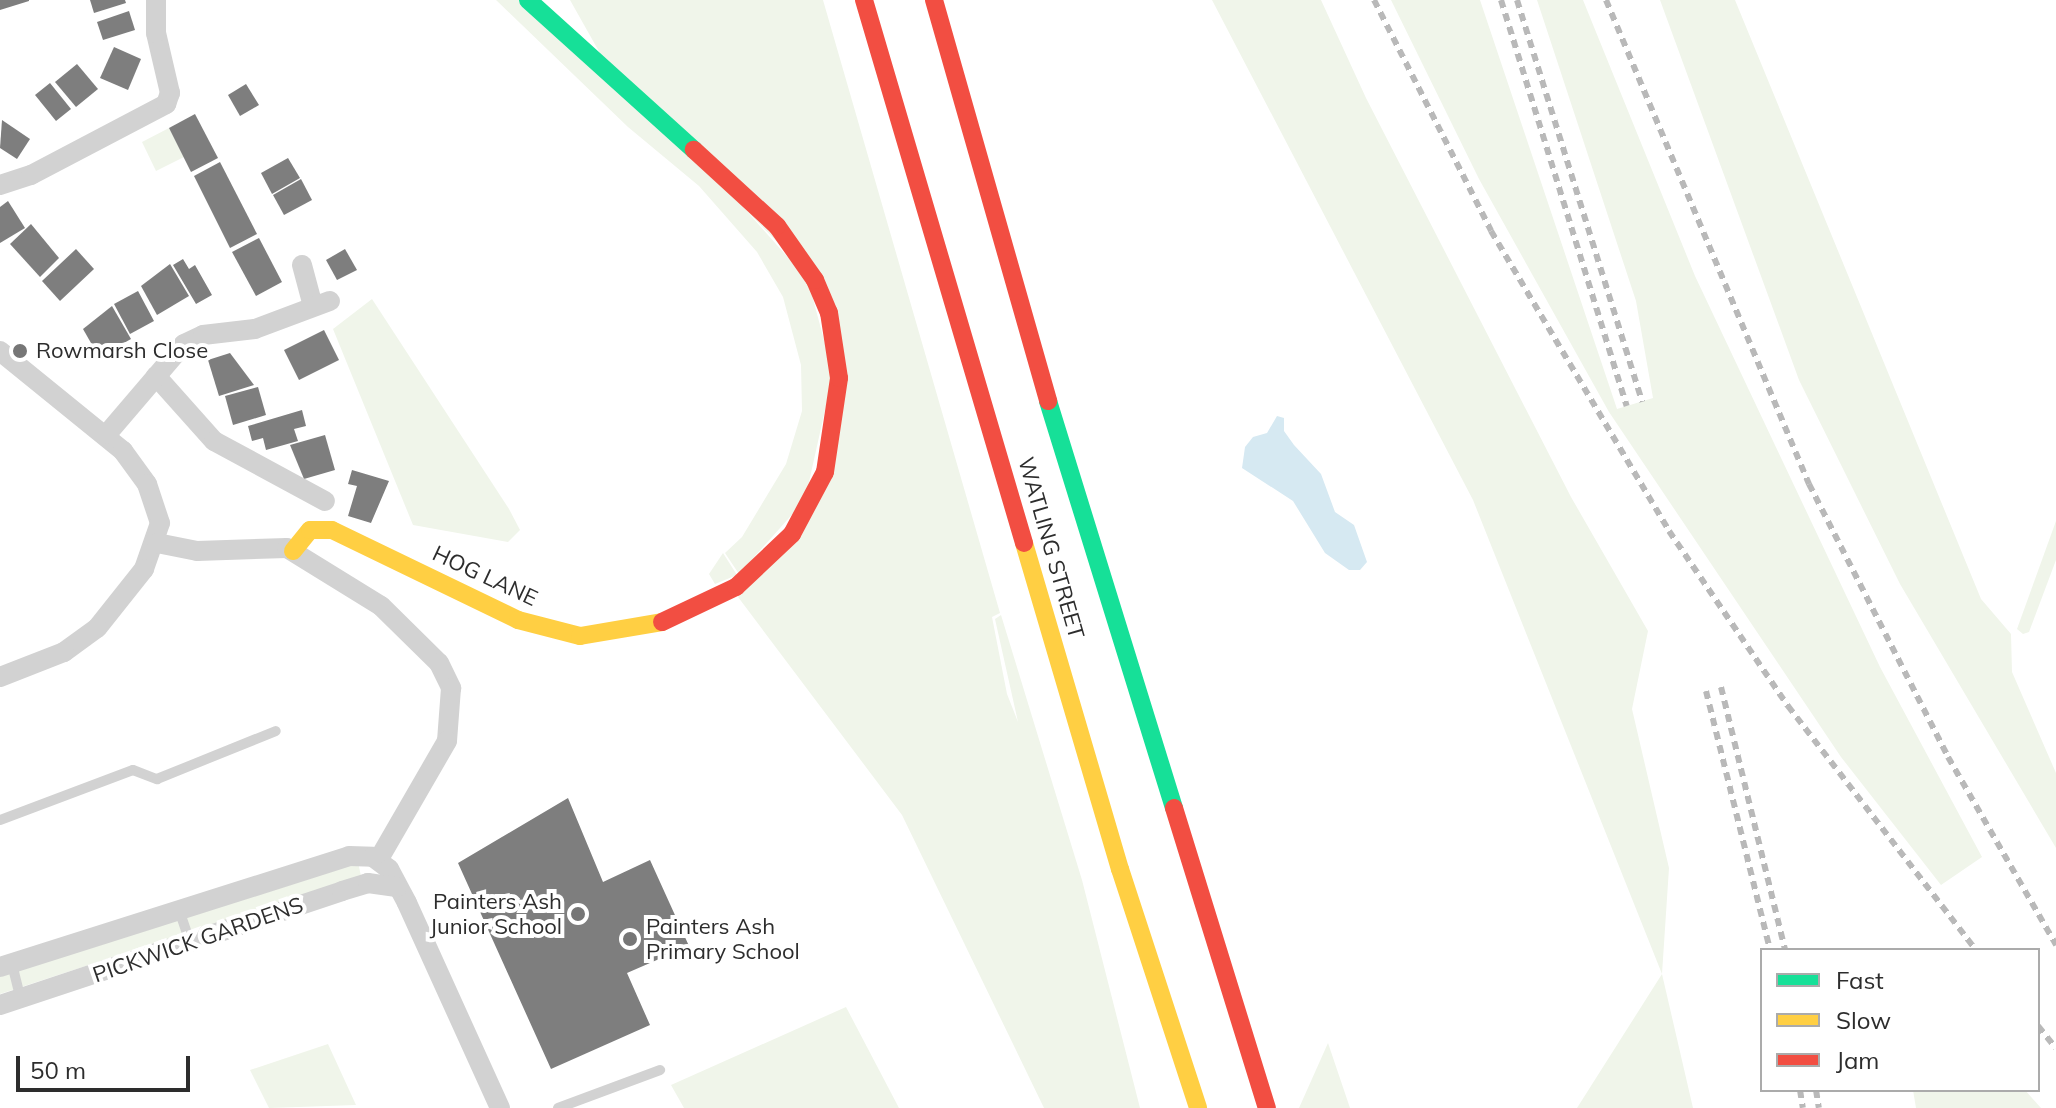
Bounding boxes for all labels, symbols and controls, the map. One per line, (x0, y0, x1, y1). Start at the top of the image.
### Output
place label: Rowmarsh Close (36, 338, 208, 364)
marker: Rowmarsh Close (11, 342, 29, 360)
street label: WATLING STREET (1012, 454, 1090, 642)
street label: HOG LANE (428, 540, 542, 612)
place label: Painters Ash Junior School (430, 888, 562, 940)
street label: PICKWICK GARDENS (89, 892, 307, 988)
marker: Painters Ash Junior School (569, 905, 587, 923)
place label: Painters Ash Primary School (646, 913, 800, 964)
marker: Painters Ash Primary School (621, 930, 639, 948)
legend (1760, 948, 2040, 1092)
text: Fast (1836, 965, 1884, 995)
text: Slow (1836, 1005, 1891, 1035)
scale bar (20, 1040, 194, 1090)
text: Jam (1836, 1045, 1879, 1075)
text: 50 m (30, 1055, 86, 1085)

